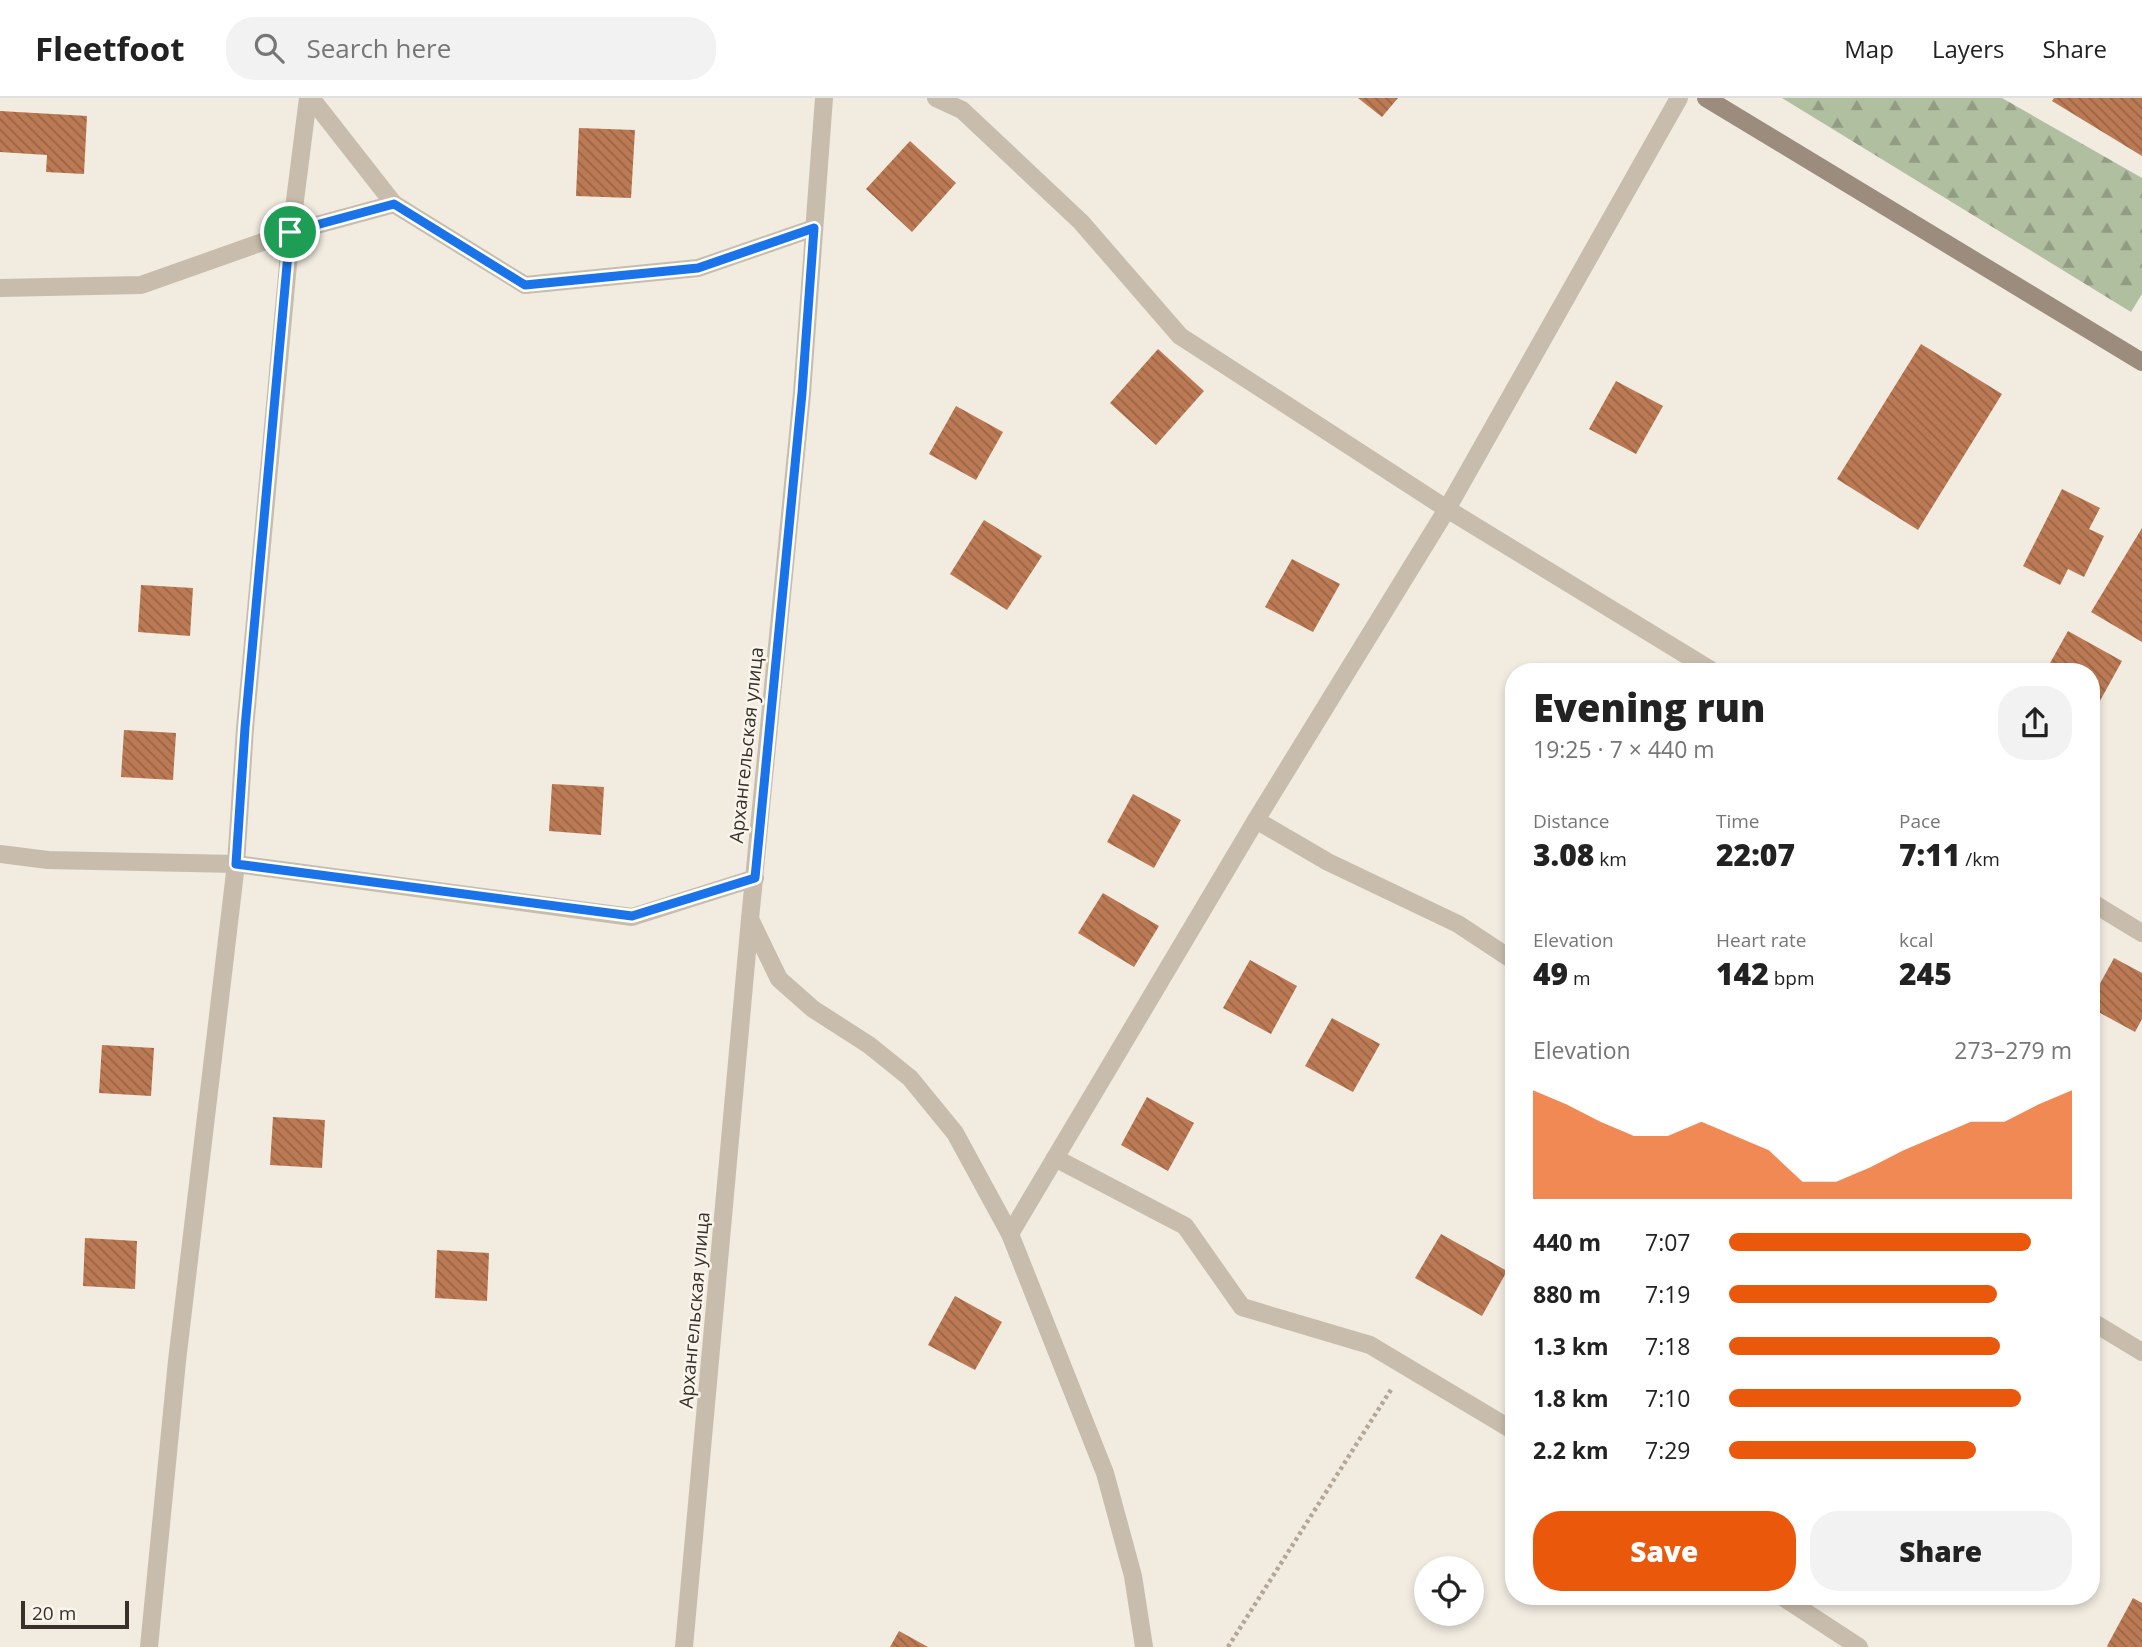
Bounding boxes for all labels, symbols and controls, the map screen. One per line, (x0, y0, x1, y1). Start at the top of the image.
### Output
search box (226, 17, 716, 80)
text: Fleetfoot (35, 26, 184, 71)
icon: search (250, 29, 288, 67)
text: Search here (306, 30, 451, 66)
text: Map (1844, 32, 1894, 65)
text: Layers (1932, 32, 2005, 65)
text: Share (2043, 32, 2107, 65)
pin (260, 202, 320, 262)
icon: arrive (271, 213, 309, 251)
street label: Архангельская улица (723, 646, 769, 844)
text: Evening run (1533, 681, 1765, 733)
button: share (1998, 686, 2072, 760)
text: 19:25 · 7 × 440 m (1533, 733, 1715, 765)
text: Distance (1533, 808, 1609, 834)
text: Time (1716, 808, 1760, 834)
text: Pace (1899, 808, 1941, 834)
text: 3.08 (1533, 834, 1594, 875)
text: 22:07 (1716, 834, 1795, 875)
text: 7:11 (1899, 834, 1960, 875)
text: km (1594, 846, 1627, 872)
text: /km (1960, 846, 2000, 872)
text: Elevation (1533, 927, 1614, 953)
text: Heart rate (1716, 927, 1806, 953)
text: kcal (1899, 927, 1933, 953)
text: 49 (1533, 953, 1568, 994)
text: 142 (1716, 953, 1769, 994)
text: 245 (1899, 953, 1952, 994)
text: m (1568, 965, 1591, 991)
text: bpm (1769, 965, 1815, 991)
text: Elevation (1533, 1034, 1631, 1066)
text: 273–279 m (1954, 1034, 2072, 1066)
street label: Архангельская улица (672, 1211, 716, 1409)
text: 440 m (1533, 1226, 1601, 1258)
text: 7:07 (1645, 1226, 1691, 1258)
text: 880 m (1533, 1278, 1601, 1310)
text: 7:19 (1645, 1278, 1691, 1310)
text: 1.3 km (1533, 1330, 1609, 1362)
text: 7:18 (1645, 1330, 1691, 1362)
text: 1.8 km (1533, 1382, 1609, 1414)
text: 7:10 (1645, 1382, 1691, 1414)
text: 2.2 km (1533, 1434, 1609, 1466)
text: 7:29 (1645, 1434, 1691, 1466)
button: Save (1533, 1511, 1796, 1591)
button: Share (1810, 1511, 2072, 1591)
map controls (1414, 1556, 1484, 1626)
button: locate (1414, 1556, 1484, 1626)
scale bar (21, 1598, 130, 1630)
text: 20 m (32, 1600, 76, 1626)

